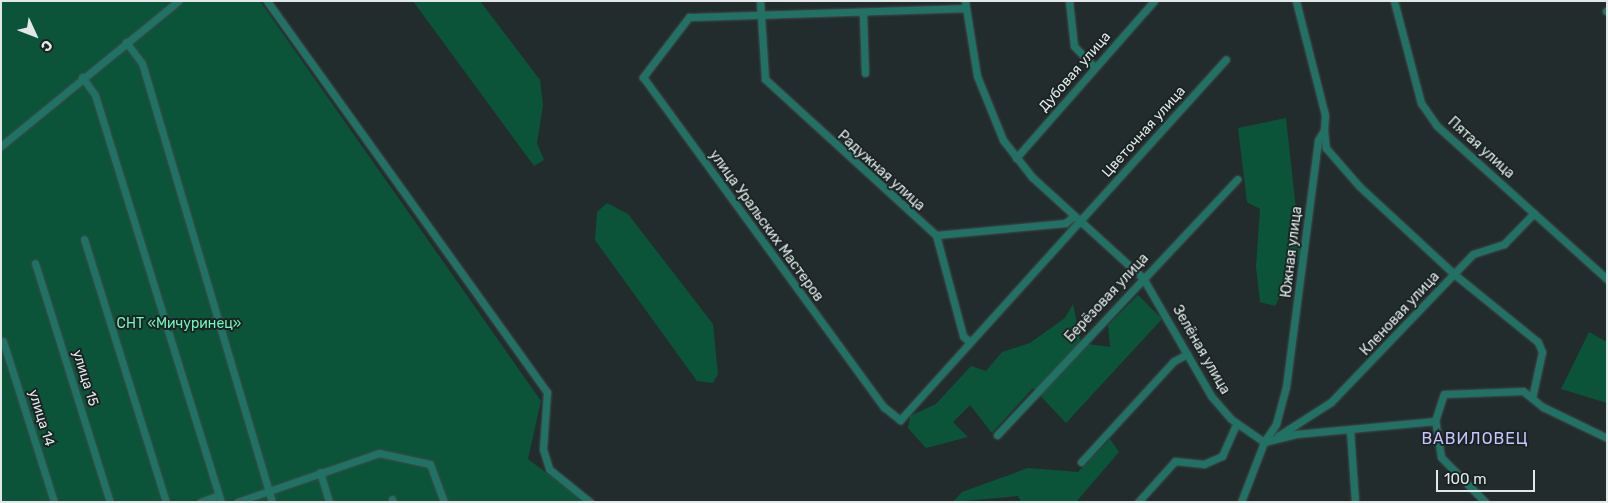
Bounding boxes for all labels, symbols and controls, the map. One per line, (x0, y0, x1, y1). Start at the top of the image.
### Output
north arrow (10, 10, 60, 60)
street label: Дубовая улица (1036, 29, 1114, 115)
text: С (37, 36, 56, 55)
street label: Цветочная улица (1099, 83, 1189, 181)
street label: Пятая улица (1444, 114, 1518, 182)
street label: Радужная улица (834, 127, 928, 215)
street label: улица Уральских Мастеров (705, 147, 827, 305)
street label: Южная улица (1278, 205, 1306, 299)
street label: Берёзовая улица (1062, 250, 1152, 346)
street label: Кленовая улица (1357, 269, 1443, 359)
street label: Зелёная улица (1169, 302, 1233, 398)
park label: СНТ «Мичуринец» (117, 316, 241, 332)
street label: улица 15 (68, 348, 102, 408)
street label: улица 14 (24, 388, 58, 448)
district label: ВАВИЛОВЕЦ (1420, 429, 1530, 449)
scale bar (1438, 460, 1537, 492)
text: 100 m (1444, 470, 1486, 488)

